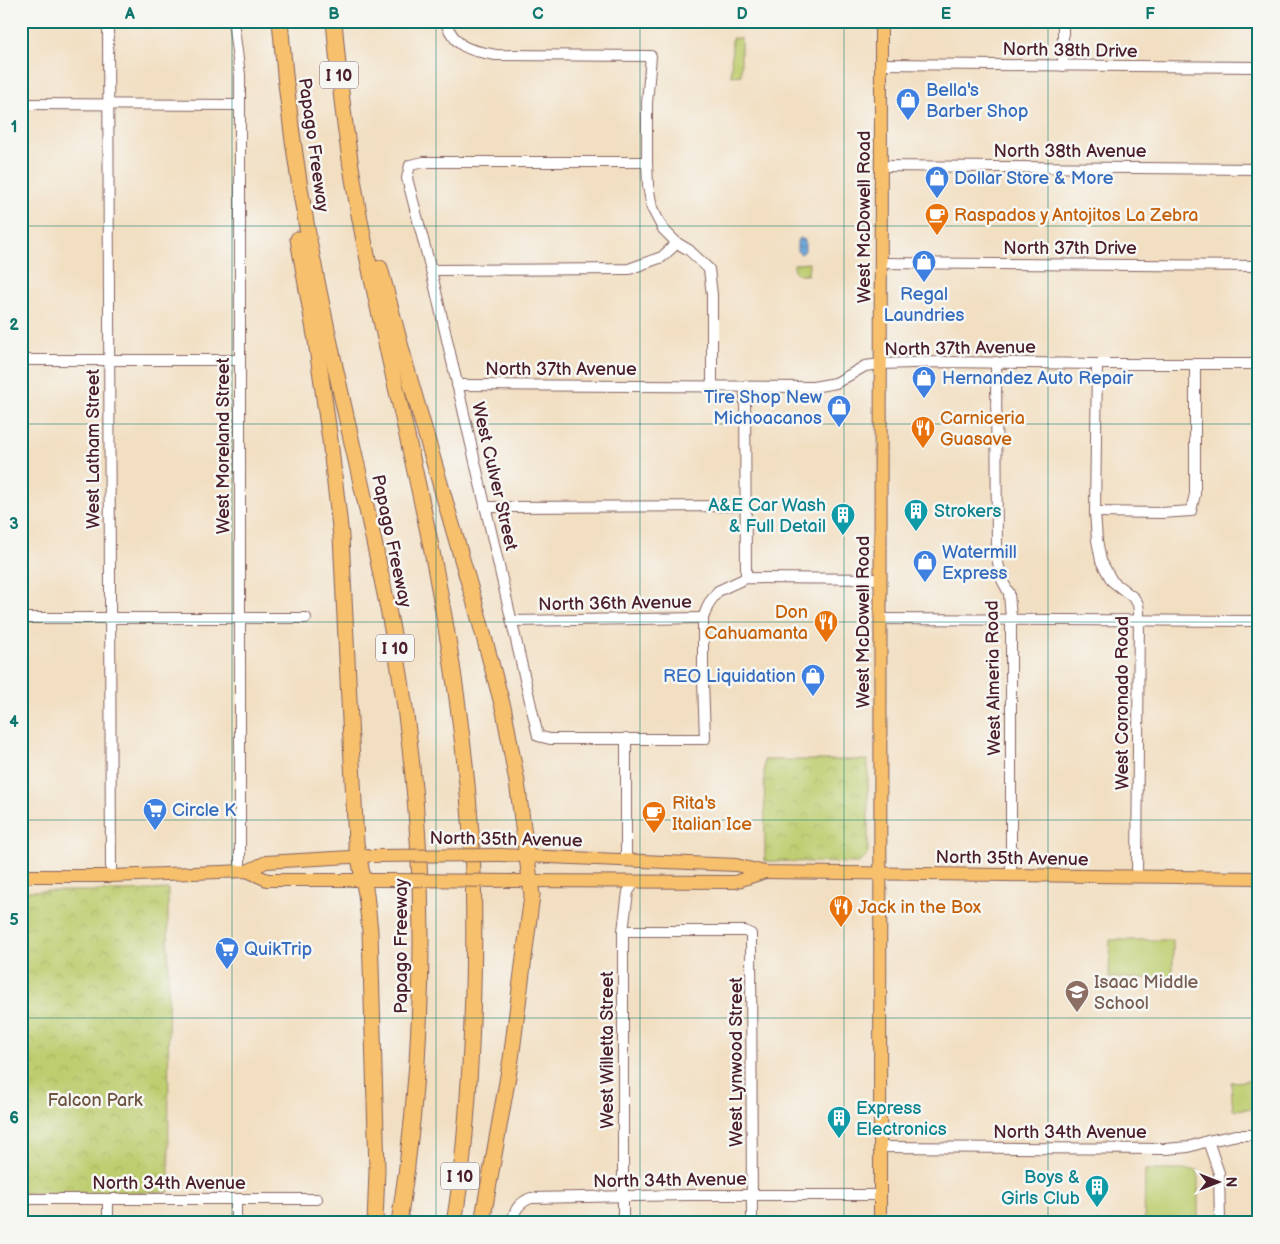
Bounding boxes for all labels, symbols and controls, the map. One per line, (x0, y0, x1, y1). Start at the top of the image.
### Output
text: A (124, 5, 135, 24)
text: B (328, 5, 340, 24)
text: C (532, 5, 544, 24)
text: D (736, 5, 748, 24)
text: E (941, 5, 951, 24)
text: F (1145, 5, 1155, 24)
street label: North 38th Drive (1002, 39, 1138, 62)
road number: I 10 (320, 62, 358, 88)
street label: Papago Freeway (294, 77, 333, 214)
place label: Bella's Barber Shop (926, 80, 1028, 122)
shop icon: Bella's Barber Shop (895, 87, 921, 121)
text: 1 (11, 118, 17, 137)
street label: West McDowell Road (854, 131, 875, 303)
street label: North 38th Avenue (993, 141, 1147, 162)
shop icon: Dollar Store & More (924, 165, 950, 199)
place label: Dollar Store & More (954, 168, 1114, 189)
cafe icon: Raspados y Antojitos La Zebra (924, 202, 950, 236)
place label: Raspados y Antojitos La Zebra (954, 205, 1199, 226)
street label: North 37th Drive (1003, 238, 1137, 259)
shop icon: Regal Laundries (911, 249, 937, 283)
place label: Regal Laundries (884, 284, 964, 326)
text: 2 (9, 316, 19, 335)
street label: North 37th Avenue (884, 337, 1036, 360)
street label: West Moreland Street (213, 357, 234, 534)
street label: North 37th Avenue (485, 359, 637, 380)
shop icon: Hernandez Auto Repair (911, 365, 937, 399)
place label: Hernandez Auto Repair (942, 368, 1133, 389)
street label: West Latham Street (83, 369, 104, 529)
place label: Tire Shop New Michoacanos (704, 387, 822, 429)
shop icon: Tire Shop New Michoacanos (826, 394, 852, 428)
street label: West Culver Street (467, 400, 522, 553)
place label: Carniceria Guasave (940, 408, 1025, 450)
restaurant icon: Carniceria Guasave (910, 415, 936, 449)
street label: Papago Freeway (367, 473, 416, 610)
place label: A&E Car Wash & Full Detail (708, 495, 826, 537)
building icon: Strokers (903, 498, 929, 532)
place label: Strokers (934, 501, 1001, 522)
building icon: A&E Car Wash & Full Detail (830, 502, 856, 536)
text: 3 (9, 515, 19, 534)
street label: West McDowell Road (853, 536, 874, 708)
place label: Watermill Express (942, 542, 1017, 584)
shop icon: Watermill Express (912, 549, 938, 583)
street label: North 36th Avenue (538, 592, 692, 615)
street label: West Almeria Road (982, 600, 1005, 756)
place label: Don Cahuamanta (705, 602, 808, 644)
restaurant icon: Don Cahuamanta (813, 609, 839, 643)
street label: West Coronado Road (1112, 616, 1133, 790)
road number: I 10 (376, 634, 414, 661)
shop icon: REO Liquidation (800, 663, 826, 697)
place label: REO Liquidation (663, 666, 796, 687)
text: 4 (9, 713, 19, 732)
place label: Rita's Italian Ice (672, 793, 752, 835)
supermarket icon: Circle K (142, 797, 168, 831)
place label: Circle K (172, 800, 236, 821)
cafe icon: Rita's Italian Ice (641, 800, 667, 834)
street label: North 35th Avenue (429, 828, 583, 851)
street label: North 35th Avenue (935, 847, 1089, 870)
street label: Papago Freeway (391, 877, 412, 1014)
restaurant icon: Jack in the Box (828, 894, 854, 928)
place label: Jack in the Box (858, 897, 982, 918)
text: 5 (9, 911, 19, 930)
supermarket icon: QuikTrip (214, 936, 240, 970)
place label: QuikTrip (244, 939, 312, 960)
street label: West Willetta Street (597, 971, 618, 1129)
place label: Isaac Middle School (1094, 972, 1199, 1014)
street label: West Lynwood Street (726, 977, 747, 1147)
school or university icon: Isaac Middle School (1064, 979, 1090, 1013)
park label: Falcon Park (47, 1090, 143, 1111)
place label: Express Electronics (856, 1098, 947, 1140)
building icon: Express Electronics (826, 1105, 852, 1139)
text: 6 (9, 1109, 19, 1128)
street label: North 34th Avenue (993, 1122, 1147, 1143)
north arrow (1192, 1156, 1242, 1206)
road number: I 10 (441, 1162, 479, 1190)
place label: Boys & Girls Club (1001, 1167, 1080, 1209)
street label: North 34th Avenue (593, 1169, 747, 1192)
street label: North 34th Avenue (92, 1173, 246, 1194)
building icon: Boys & Girls Club (1084, 1174, 1110, 1208)
text: N (1222, 1177, 1239, 1187)

